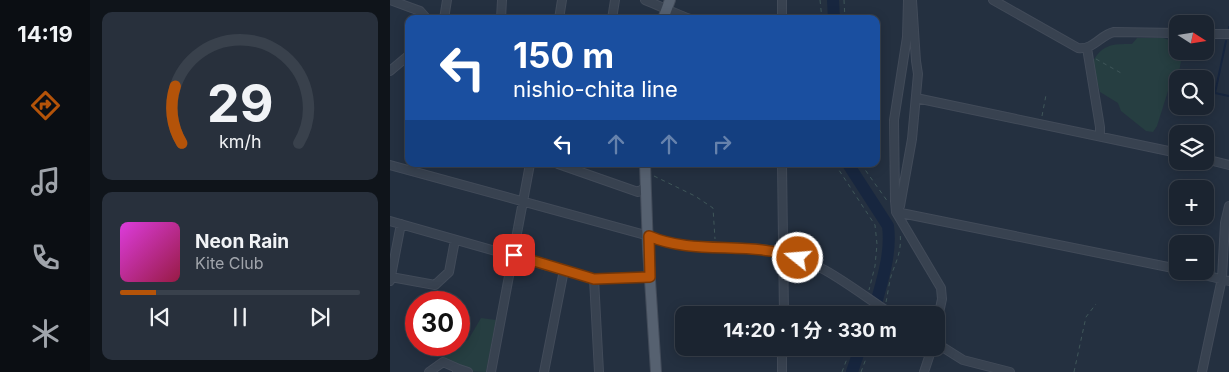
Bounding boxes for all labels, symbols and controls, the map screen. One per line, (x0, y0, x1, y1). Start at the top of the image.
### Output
north arrow (1169, 15, 1214, 60)
map controls (1169, 15, 1214, 280)
text: 14:19 (17, 21, 73, 47)
text: 150 m (513, 34, 614, 76)
icon: left (430, 35, 495, 100)
button: search (1169, 70, 1214, 115)
text: 29 (207, 72, 273, 135)
text: nishio-chita line (513, 76, 678, 102)
icon: directions (28, 88, 63, 123)
button: layers (1169, 125, 1214, 170)
icon: left (549, 130, 577, 158)
icon: ahead (602, 130, 630, 158)
icon: ahead (655, 130, 683, 158)
icon: right (708, 130, 736, 158)
text: km/h (219, 131, 261, 152)
icon: music (28, 164, 63, 199)
button: + (1169, 180, 1214, 225)
text: Neon Rain (195, 230, 289, 253)
position arrow (771, 231, 823, 283)
pin (493, 234, 535, 276)
button: − (1169, 235, 1214, 280)
icon: phone (28, 240, 63, 275)
icon: arrive (500, 241, 528, 269)
text: Kite Club (195, 253, 264, 273)
speed limit sign: 30 (405, 291, 470, 356)
icon: previous (146, 303, 174, 331)
icon: pause (226, 303, 254, 331)
icon: next (306, 303, 334, 331)
icon: climate (28, 316, 63, 351)
text: 14:20 · 1 分 · 330 m (723, 319, 897, 342)

